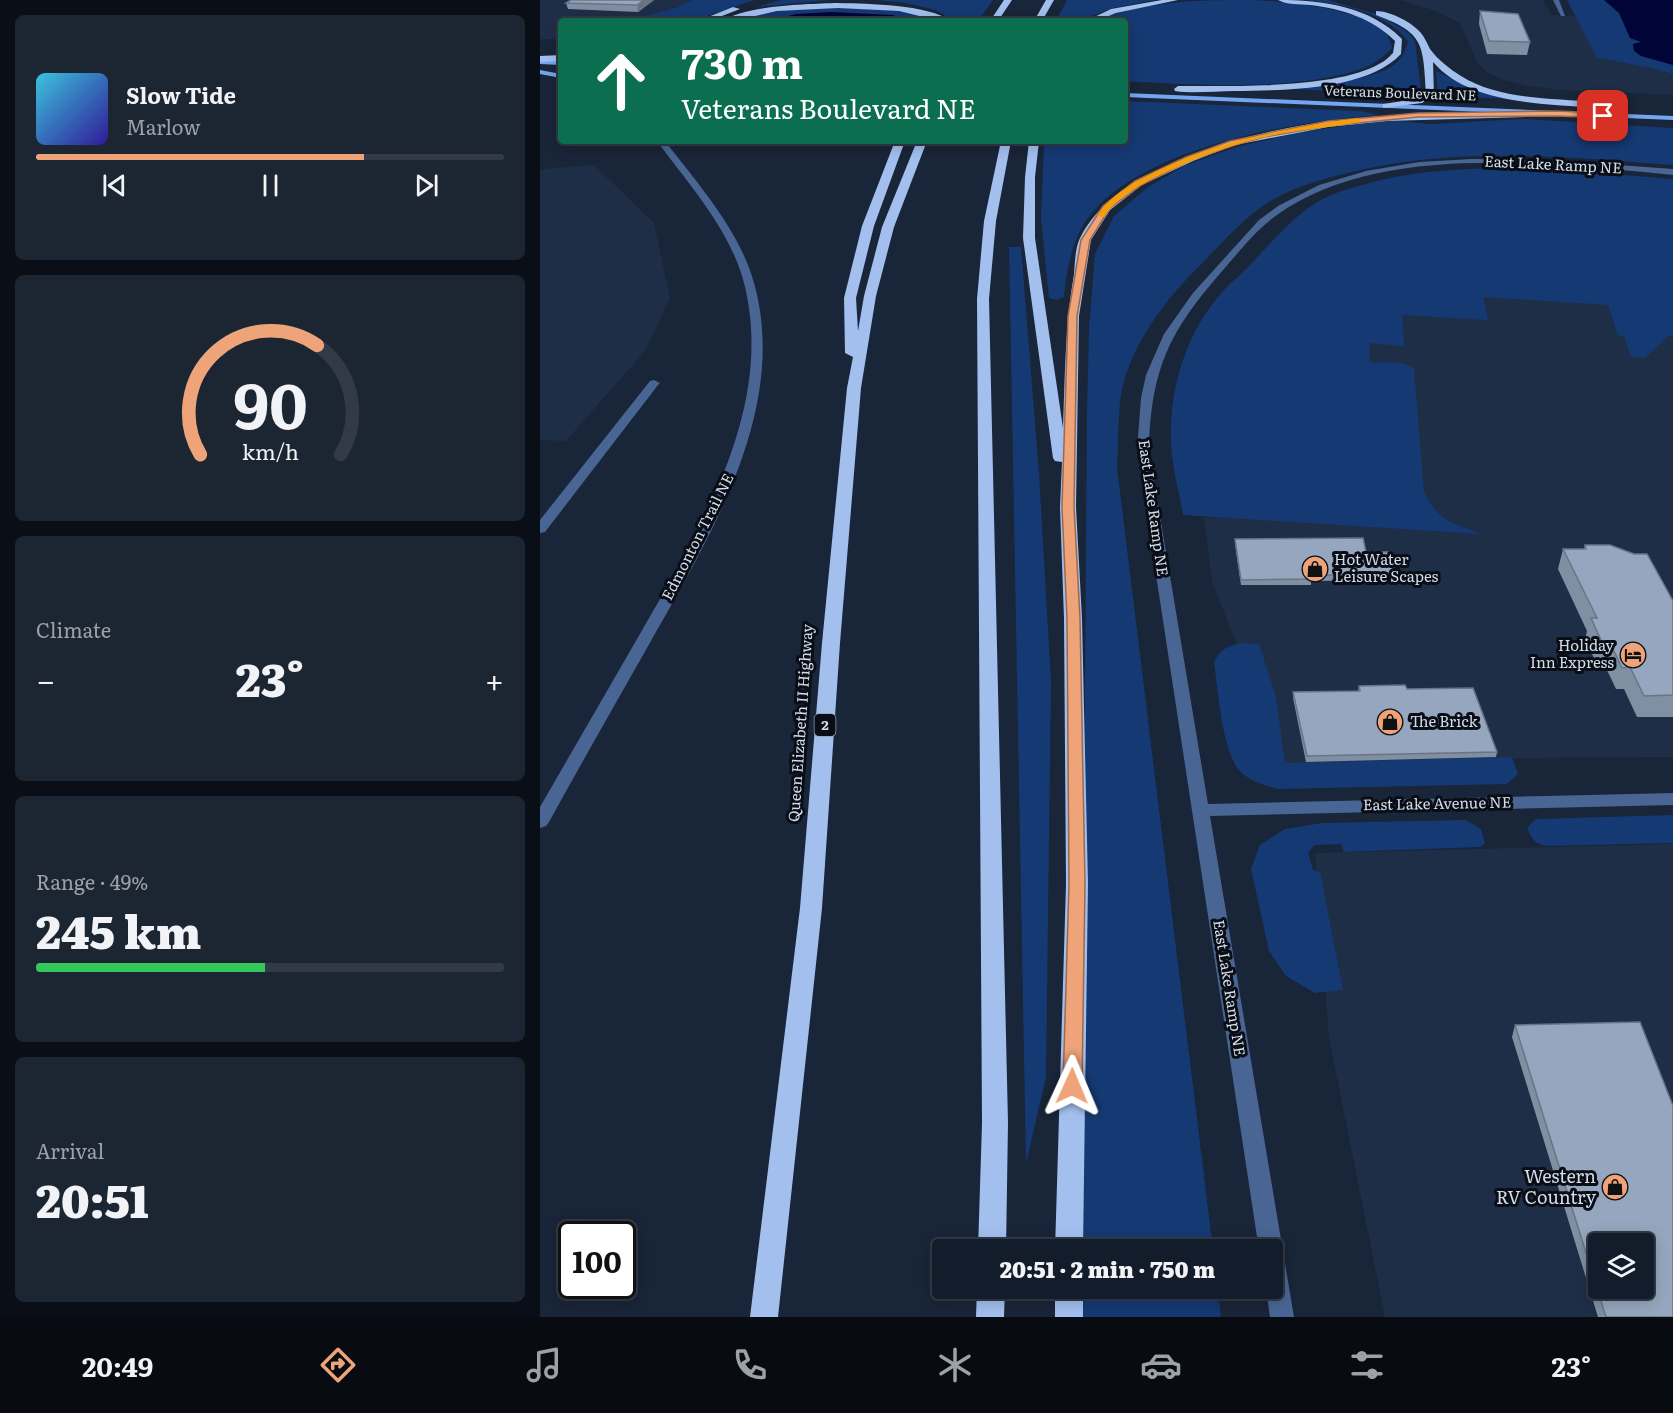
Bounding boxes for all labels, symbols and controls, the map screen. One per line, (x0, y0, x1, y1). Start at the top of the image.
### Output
text: 730 m (681, 30, 803, 92)
icon: ahead (582, 42, 660, 120)
text: Slow Tide (126, 78, 236, 111)
street label: Veterans Boulevard NE (1323, 79, 1477, 105)
text: Veterans Boulevard NE (681, 87, 976, 127)
pin (1577, 90, 1628, 141)
icon: arrive (1586, 99, 1619, 132)
text: Marlow (126, 111, 201, 141)
street label: East Lake Ramp NE (1484, 148, 1623, 179)
icon: previous (98, 169, 131, 202)
icon: pause (254, 169, 287, 202)
icon: next (410, 169, 443, 202)
text: 90 (233, 356, 307, 448)
text: km/h (241, 436, 299, 468)
street label: East Lake Ramp NE (1133, 438, 1175, 578)
street label: Edmonton Trail NE (655, 469, 739, 604)
place label: Hot Water Leisure Scapes (1334, 547, 1438, 587)
shop icon: Hot Water Leisure Scapes (1300, 554, 1330, 584)
text: Climate (36, 614, 111, 644)
street label: Queen Elizabeth II Highway (781, 623, 818, 823)
place label: Holiday Inn Express (1530, 633, 1614, 673)
hotel icon: Holiday Inn Express (1618, 640, 1648, 670)
text: 23° (236, 644, 304, 711)
text: − (36, 654, 55, 703)
text: + (485, 654, 504, 703)
shop icon: The Brick (1375, 707, 1405, 737)
place label: The Brick (1410, 709, 1479, 732)
road number: 2 (814, 714, 836, 736)
street label: East Lake Avenue NE (1363, 790, 1511, 815)
text: Range · 49% (36, 866, 148, 896)
text: 245 km (36, 896, 201, 963)
street label: East Lake Ramp NE (1208, 918, 1253, 1058)
position arrow (1040, 1054, 1104, 1118)
text: Arrival (36, 1135, 104, 1165)
place label: Western RV Country (1496, 1162, 1597, 1210)
text: 20:51 (36, 1165, 149, 1232)
shop icon: Western RV Country (1600, 1172, 1630, 1202)
speed limit sign: 100 (558, 1221, 636, 1299)
map controls (1588, 1233, 1654, 1299)
button: layers (1588, 1233, 1654, 1299)
text: 20:51 · 2 min · 750 m (1000, 1252, 1215, 1285)
icon: directions (317, 1344, 359, 1386)
icon: music (523, 1344, 565, 1386)
icon: phone (729, 1344, 771, 1386)
icon: climate (934, 1344, 976, 1386)
icon: car (1140, 1344, 1182, 1386)
icon: filters (1346, 1344, 1388, 1386)
text: 20:49 (82, 1345, 153, 1385)
text: 23° (1552, 1345, 1591, 1385)

